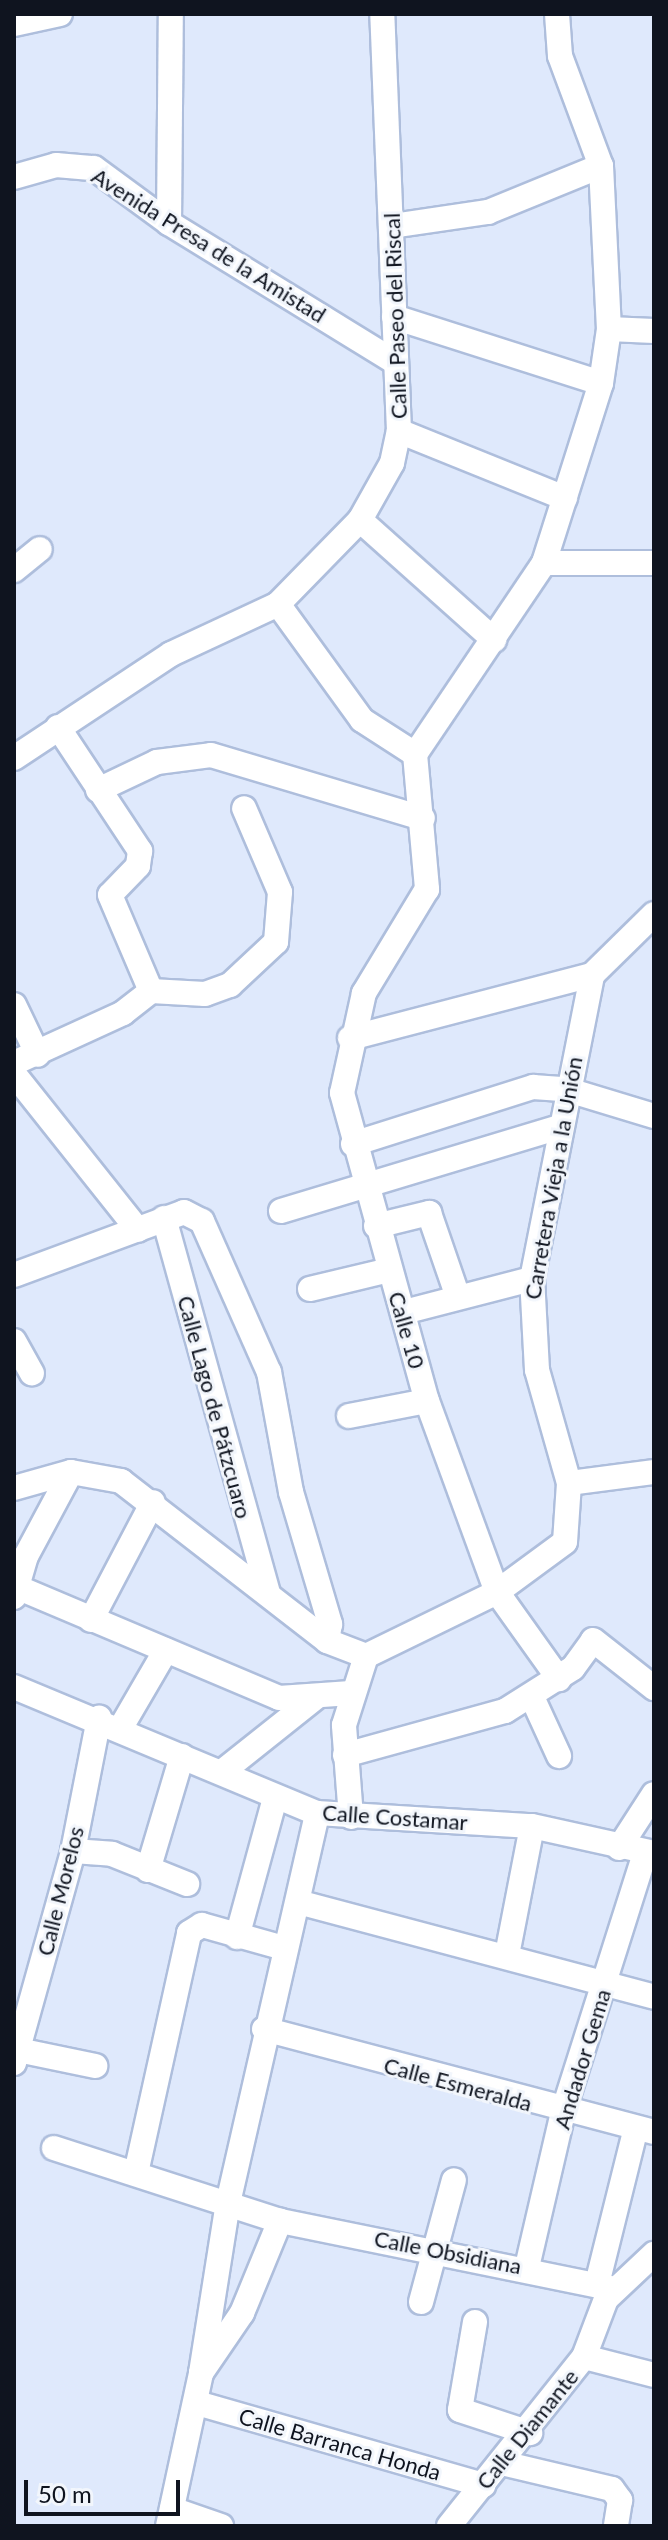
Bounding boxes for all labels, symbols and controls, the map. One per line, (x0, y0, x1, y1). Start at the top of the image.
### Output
street label: Avenida Presa de la Amistad (87, 162, 331, 328)
street label: Calle Paseo del Riscal (378, 213, 412, 419)
street label: Carretera Vieja a la Unión (519, 1054, 587, 1302)
street label: Calle 10 (383, 1288, 431, 1372)
street label: Calle Lago de Pátzcuaro (173, 1293, 257, 1521)
street label: Calle Costamar (321, 1799, 469, 1835)
street label: Calle Morelos (31, 1824, 89, 1958)
street label: Andador Gema (548, 1986, 616, 2132)
street label: Calle Esmeralda (381, 2052, 535, 2116)
street label: Calle Obsidiana (372, 2225, 524, 2279)
street label: Calle Diamante (471, 2364, 583, 2494)
street label: Calle Barranca Honda (236, 2403, 444, 2485)
scale bar (28, 2464, 184, 2514)
text: 50 m (38, 2479, 92, 2508)

